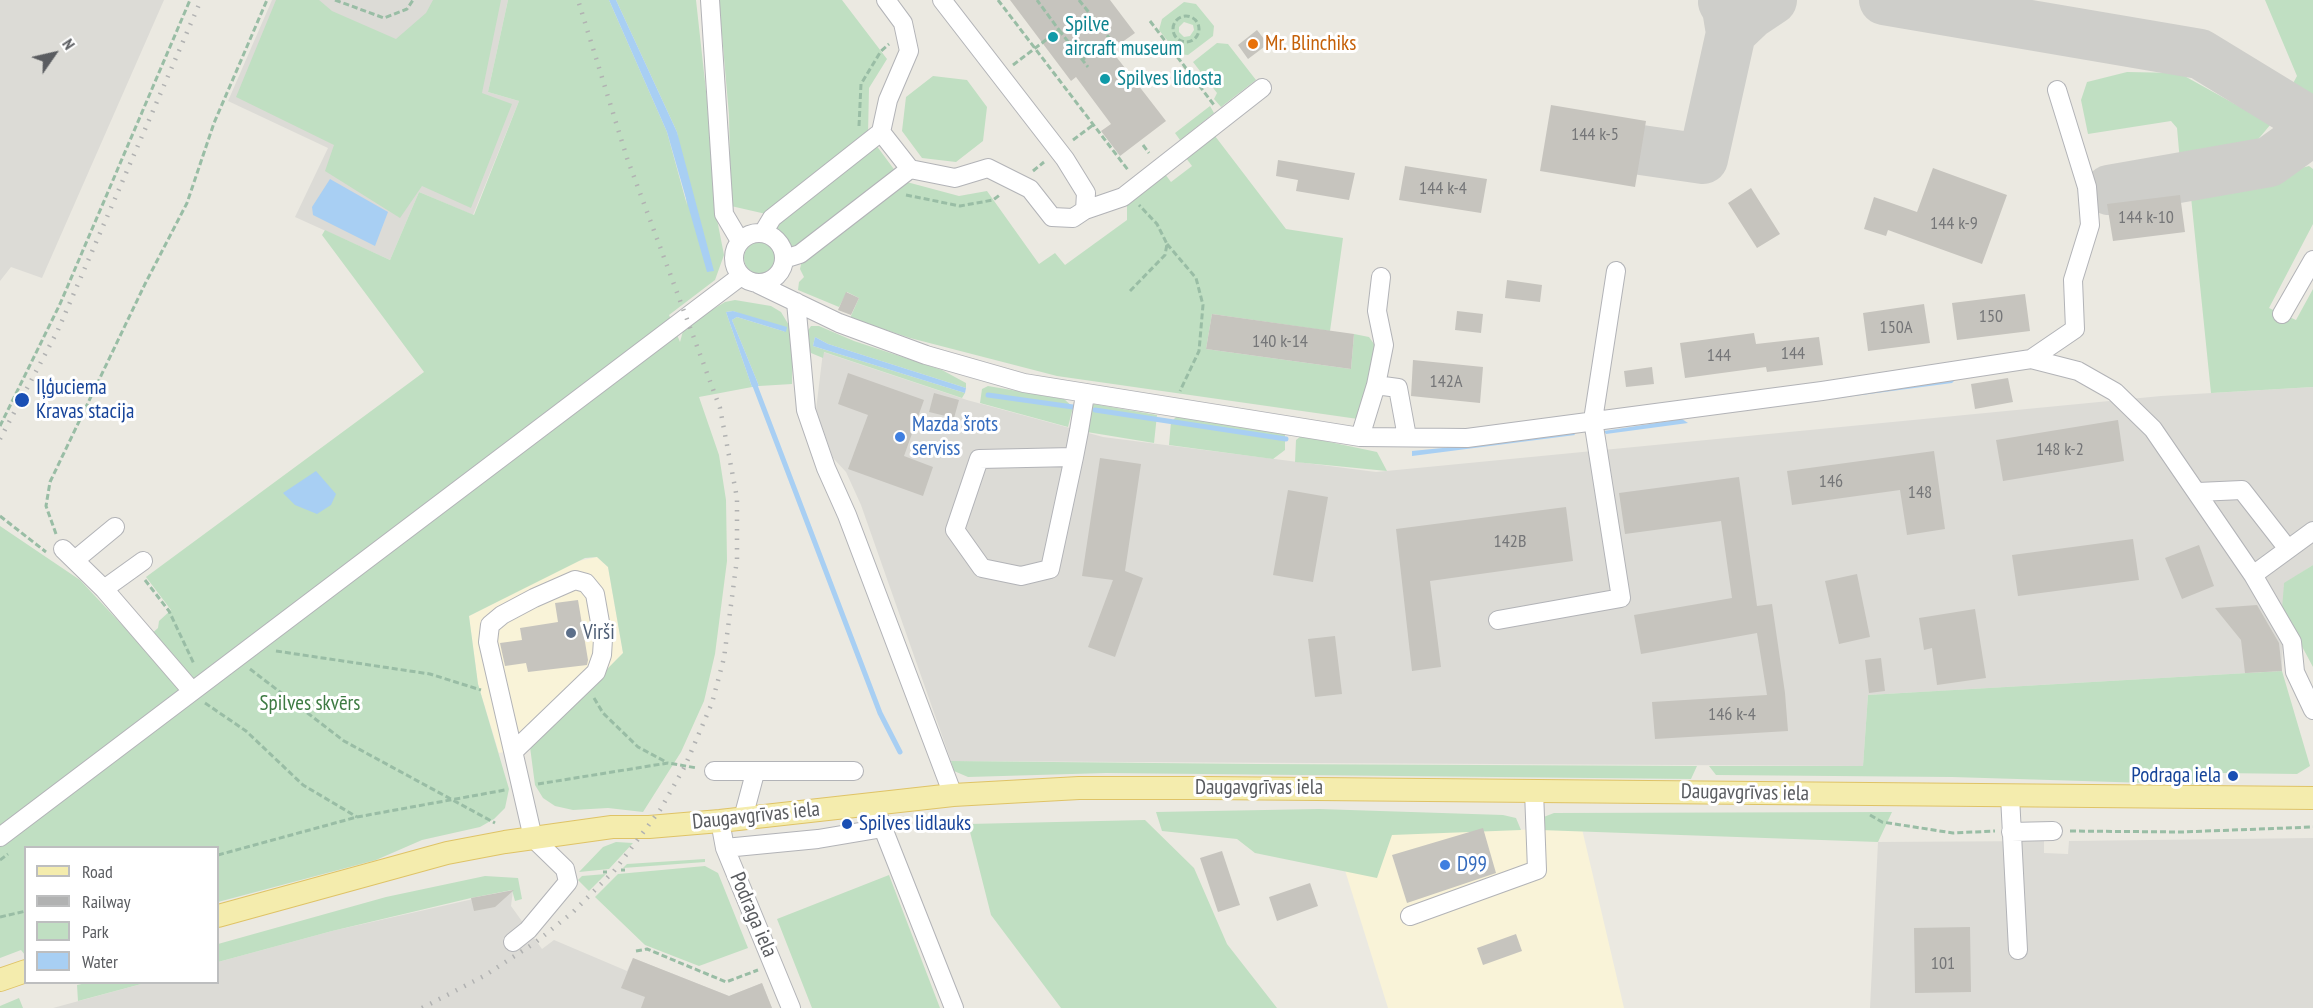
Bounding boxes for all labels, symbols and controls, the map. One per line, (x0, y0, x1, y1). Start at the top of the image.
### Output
place label: Spilve aircraft museum (1065, 12, 1182, 62)
north arrow (24, 24, 84, 84)
marker: Spilve aircraft museum (1046, 30, 1060, 44)
place label: Mr. Blinchiks (1265, 31, 1356, 57)
text: N (58, 35, 80, 53)
marker: Mr. Blinchiks (1246, 37, 1260, 51)
place label: Spilves lidosta (1117, 66, 1222, 92)
marker: Spilves lidosta (1098, 72, 1112, 86)
house number: 144 k-5 (1571, 124, 1619, 146)
house number: 144 k-4 (1419, 178, 1467, 200)
house number: 144 k-10 (2118, 207, 2174, 229)
house number: 144 k-9 (1930, 213, 1978, 235)
house number: 150 (1979, 306, 2003, 328)
house number: 150A (1880, 317, 1912, 339)
house number: 140 k-14 (1252, 331, 1308, 353)
house number: 144 (1781, 343, 1805, 365)
house number: 144 (1707, 345, 1731, 367)
house number: 142A (1430, 371, 1462, 393)
place label: Iļģuciema Kravas stacija (36, 375, 134, 425)
marker: Iļģuciema Kravas stacija (13, 391, 31, 409)
place label: Mazda šrots serviss (912, 412, 998, 462)
marker: Mazda šrots serviss (893, 430, 907, 444)
house number: 148 k-2 (2036, 439, 2084, 461)
house number: 146 (1819, 471, 1843, 493)
house number: 148 (1908, 482, 1932, 504)
house number: 142B (1494, 531, 1526, 553)
place label: Virši (583, 620, 615, 646)
marker: Virši (564, 626, 578, 640)
park label: Spilves skvērs (260, 691, 360, 717)
house number: 146 k-4 (1708, 704, 1756, 726)
place label: Podraga iela (2131, 763, 2221, 789)
marker: Podraga iela (2226, 769, 2240, 783)
street label: Daugavgrīvas iela (1195, 775, 1323, 801)
street label: Daugavgrīvas iela (1681, 779, 1809, 807)
street label: Daugavgrīvas iela (691, 797, 821, 835)
place label: Spilves lidlauks (859, 811, 971, 837)
marker: Spilves lidlauks (840, 817, 854, 831)
legend (24, 846, 219, 984)
place label: D99 (1457, 852, 1487, 878)
marker: D99 (1438, 858, 1452, 872)
text: Road (82, 860, 113, 883)
street label: Podraga iela (724, 869, 782, 961)
text: Railway (82, 890, 131, 913)
text: Park (82, 920, 109, 943)
text: Water (82, 950, 118, 973)
house number: 101 (1931, 953, 1955, 975)

